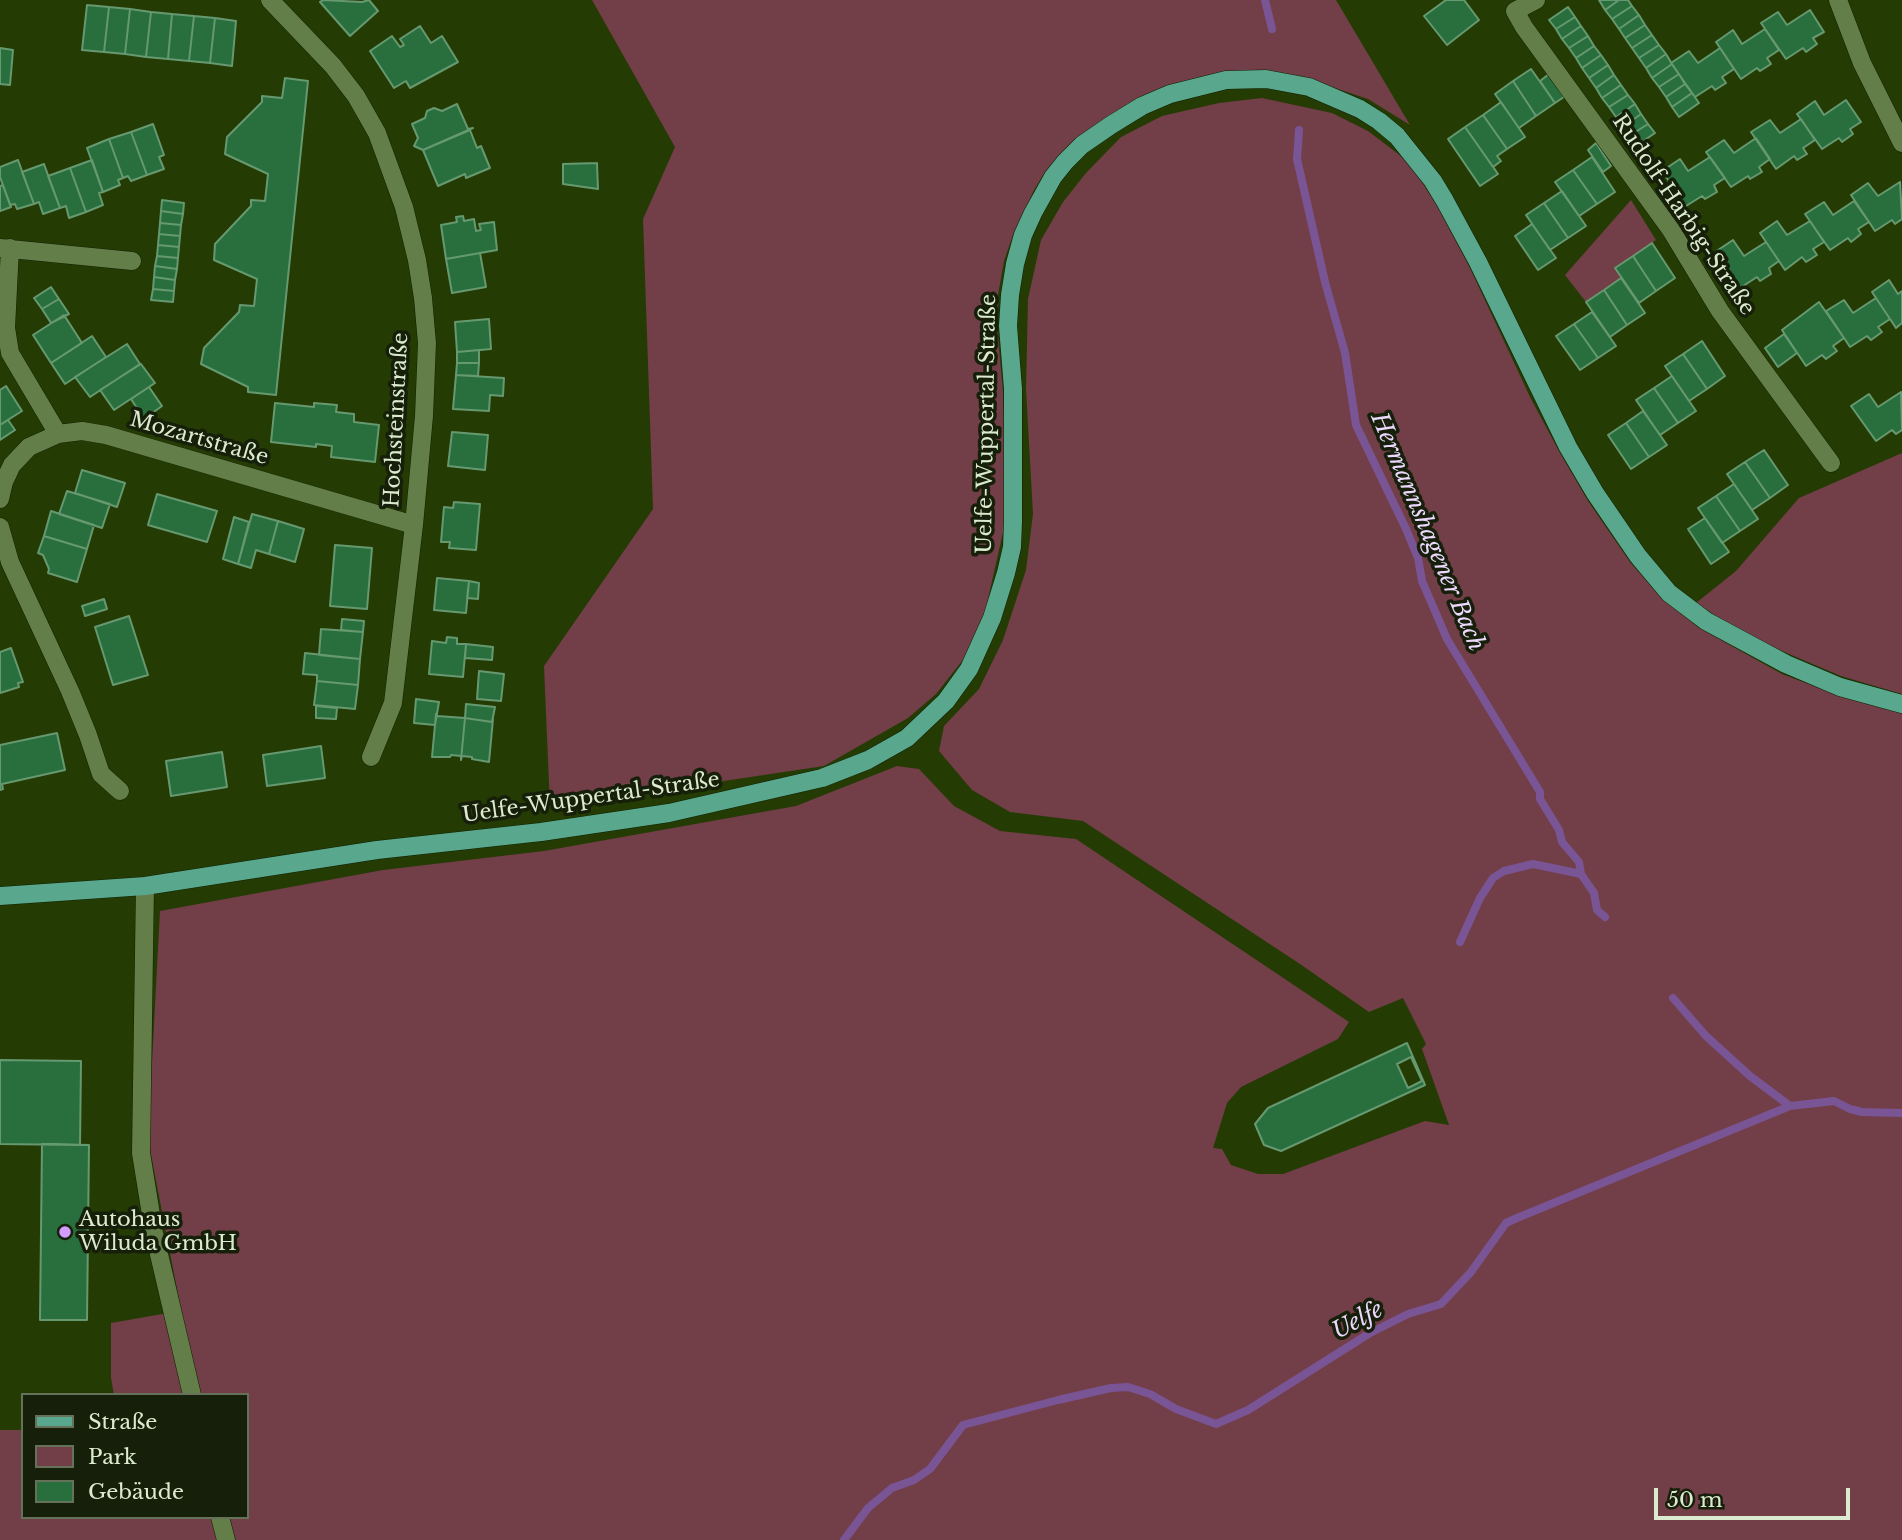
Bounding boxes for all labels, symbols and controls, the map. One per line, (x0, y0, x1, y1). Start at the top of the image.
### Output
street label: Rudolf-Harbig-Straße (1606, 110, 1760, 320)
street label: Uelfe-Wuppertal-Straße (972, 294, 1002, 554)
street label: Hochsteinstraße (380, 332, 414, 508)
street label: Mozartstraße (127, 407, 271, 471)
water label: Hermannshagener Bach (1364, 409, 1490, 655)
street label: Uelfe-Wuppertal-Straße (461, 767, 721, 829)
place label: Autohaus Wiluda GmbH (79, 1207, 237, 1257)
marker: Autohaus Wiluda GmbH (57, 1224, 73, 1240)
water label: Uelfe (1328, 1296, 1388, 1346)
legend (21, 1393, 248, 1519)
text: Straße (88, 1409, 157, 1435)
text: Park (88, 1444, 137, 1470)
scale bar (1657, 1474, 1853, 1518)
text: Gebäude (88, 1479, 184, 1505)
text: 50 m (1667, 1487, 1722, 1513)

